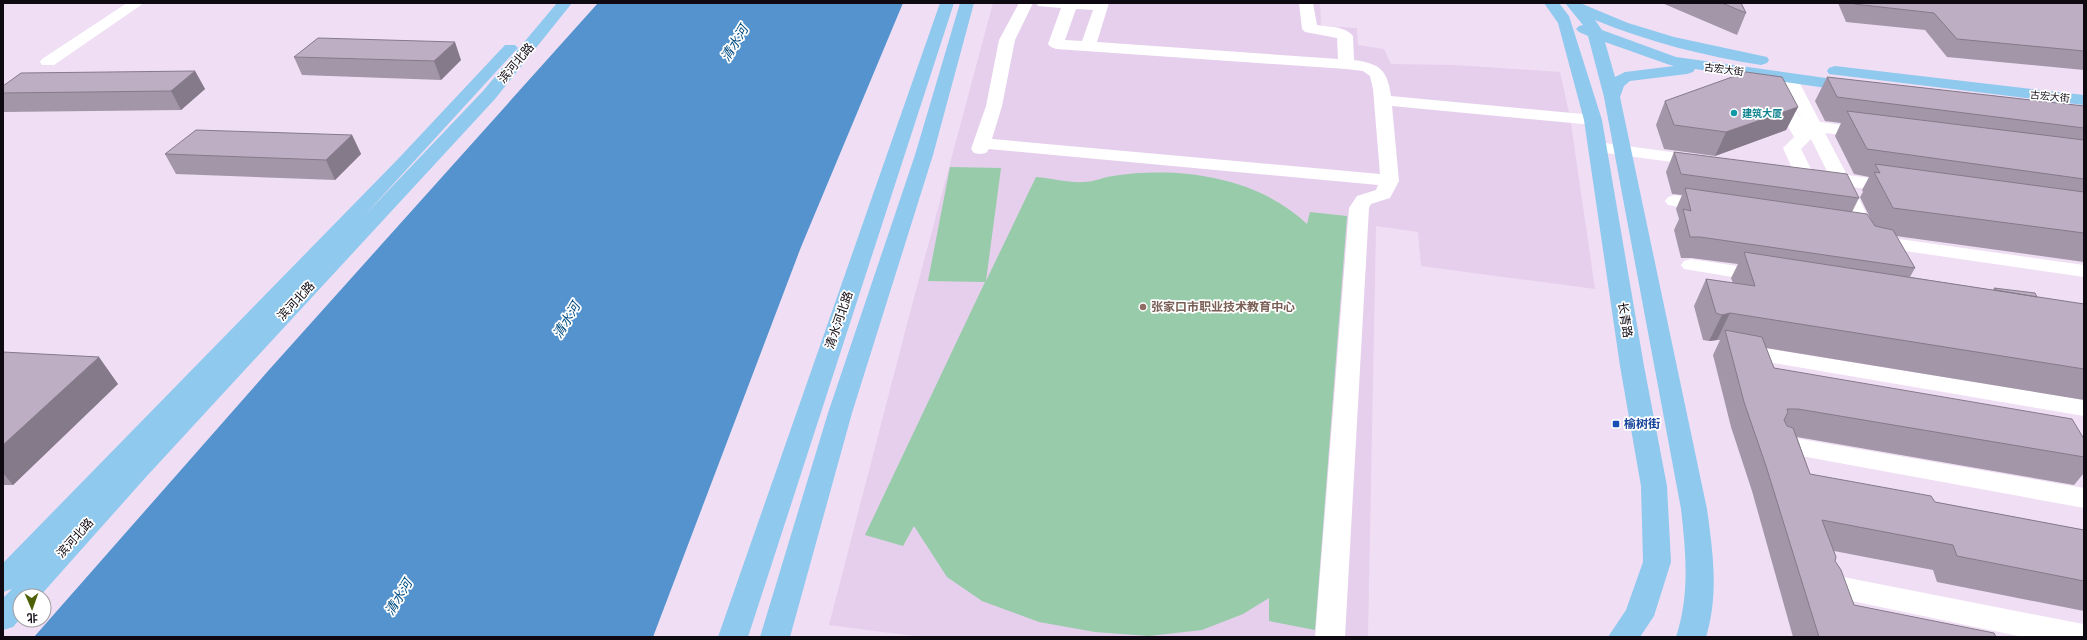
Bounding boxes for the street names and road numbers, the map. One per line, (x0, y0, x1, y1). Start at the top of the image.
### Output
street label: 滨河北路 (494, 39, 536, 85)
street label: 古宏大街 (1703, 60, 1745, 78)
street label: 古宏大街 (2029, 88, 2071, 104)
street label: 滨河北路 (274, 278, 317, 323)
street label: 清水河北路 (822, 289, 854, 350)
street label: 长青路 (1616, 301, 1636, 339)
street label: 滨河北路 (53, 515, 96, 560)

